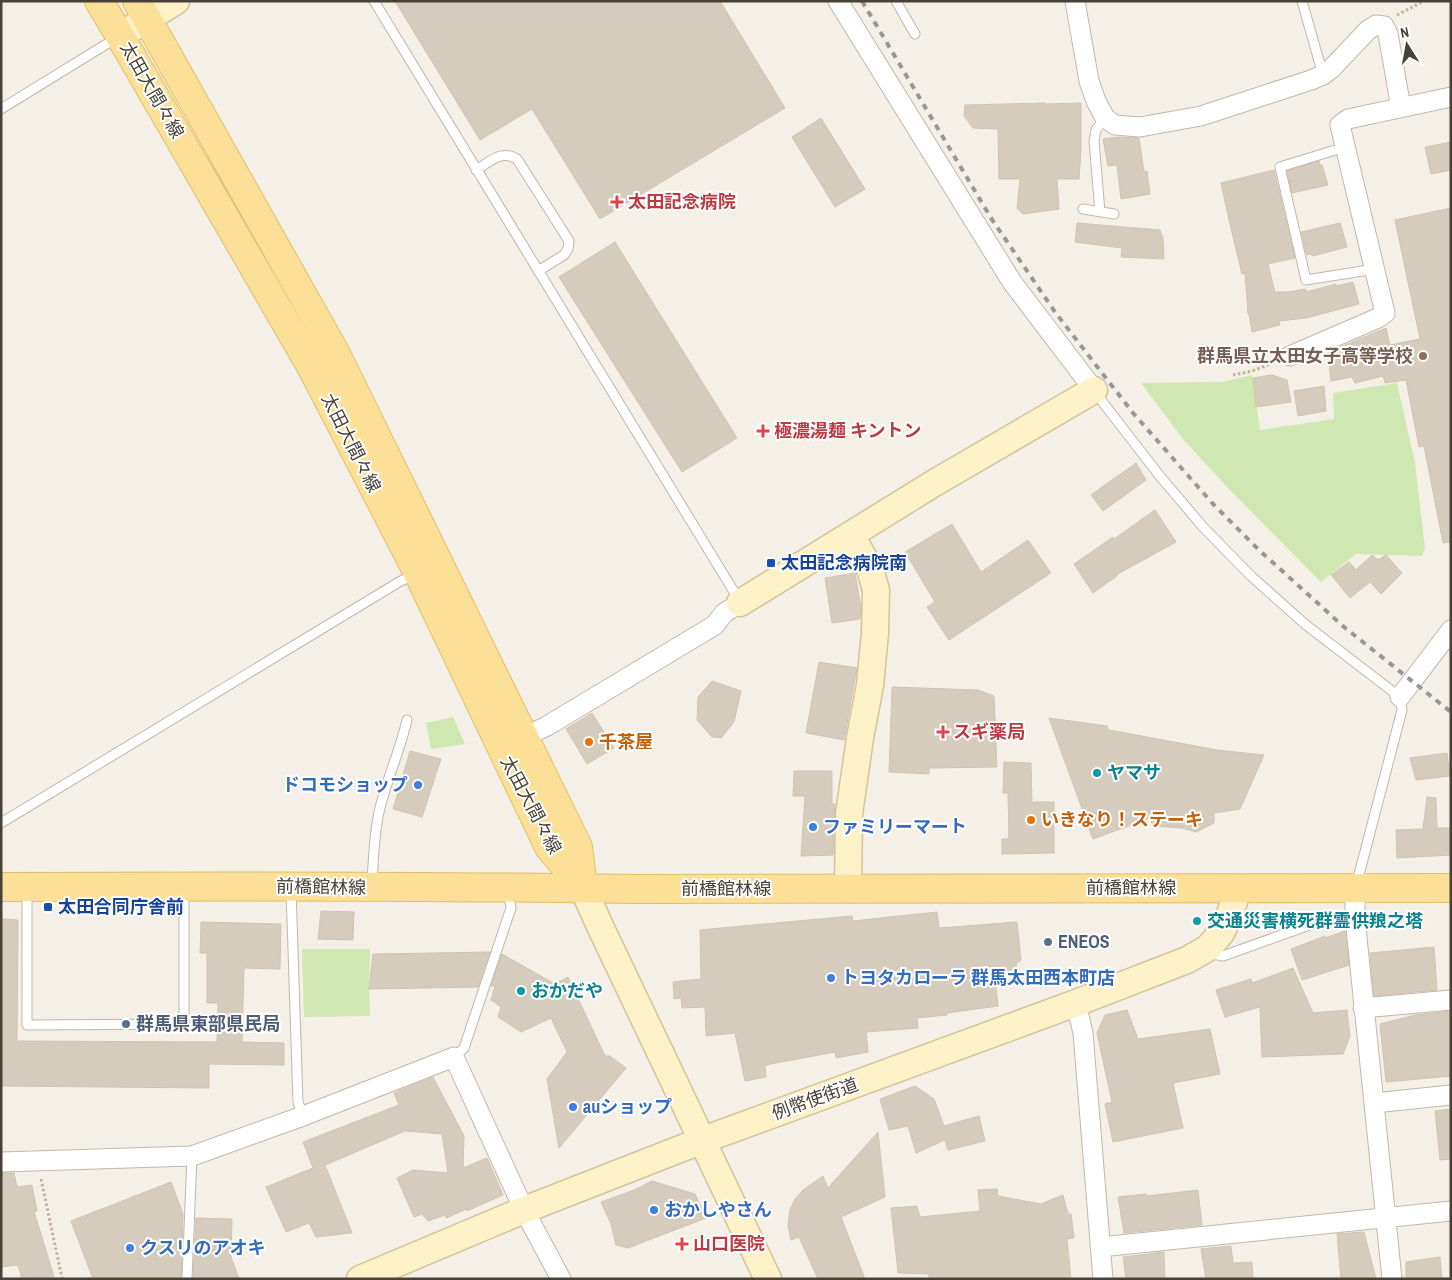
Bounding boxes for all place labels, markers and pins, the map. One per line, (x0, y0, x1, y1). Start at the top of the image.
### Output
place label: 太田記念病院 (628, 189, 736, 214)
marker: 太田記念病院 (610, 195, 624, 209)
place label: 群馬県立太田女子高等学校 (1197, 343, 1413, 368)
marker: 群馬県立太田女子高等学校 (1417, 350, 1429, 362)
place label: 極濃湯麺 キントン (774, 418, 922, 443)
marker: 極濃湯麺 キントン (756, 424, 770, 438)
place label: 太田記念病院南 (781, 550, 907, 575)
marker: 太田記念病院南 (765, 557, 777, 569)
place label: スギ薬局 (953, 719, 1025, 744)
marker: スギ薬局 (937, 726, 949, 738)
place label: 千茶屋 (599, 729, 653, 754)
marker: 千茶屋 (583, 736, 595, 748)
place label: ヤマサ (1107, 760, 1161, 785)
marker: ヤマサ (1091, 767, 1103, 779)
place label: ドコモショップ (282, 772, 408, 797)
marker: ドコモショップ (412, 779, 424, 791)
place label: いきなり！ステーキ (1041, 807, 1203, 832)
place label: ファミリーマート (823, 814, 967, 839)
marker: いきなり！ステーキ (1025, 814, 1037, 826)
marker: ファミリーマート (807, 821, 819, 833)
place label: 太田合同庁舎前 (58, 894, 184, 919)
marker: 太田合同庁舎前 (42, 901, 54, 913)
place label: 交通災害横死群霊供羪之塔 (1207, 908, 1423, 933)
marker: 交通災害横死群霊供羪之塔 (1191, 915, 1203, 927)
place label: ENEOS (1058, 929, 1110, 954)
marker: ENEOS (1042, 936, 1054, 948)
place label: トヨタカローラ 群馬太田西本町店 (841, 965, 1115, 990)
marker: トヨタカローラ 群馬太田西本町店 (825, 972, 837, 984)
place label: おかだや (531, 978, 603, 1003)
marker: おかだや (515, 985, 527, 997)
place label: 群馬県東部県民局 (136, 1011, 280, 1036)
marker: 群馬県東部県民局 (120, 1018, 132, 1030)
place label: auショップ (583, 1094, 672, 1119)
marker: auショップ (567, 1101, 579, 1113)
place label: おかしやさん (664, 1197, 772, 1222)
marker: おかしやさん (648, 1204, 660, 1216)
place label: 山口医院 (693, 1231, 765, 1256)
place label: クスリのアオキ (140, 1235, 265, 1260)
marker: 山口医院 (675, 1237, 689, 1251)
marker: クスリのアオキ (124, 1242, 136, 1254)

